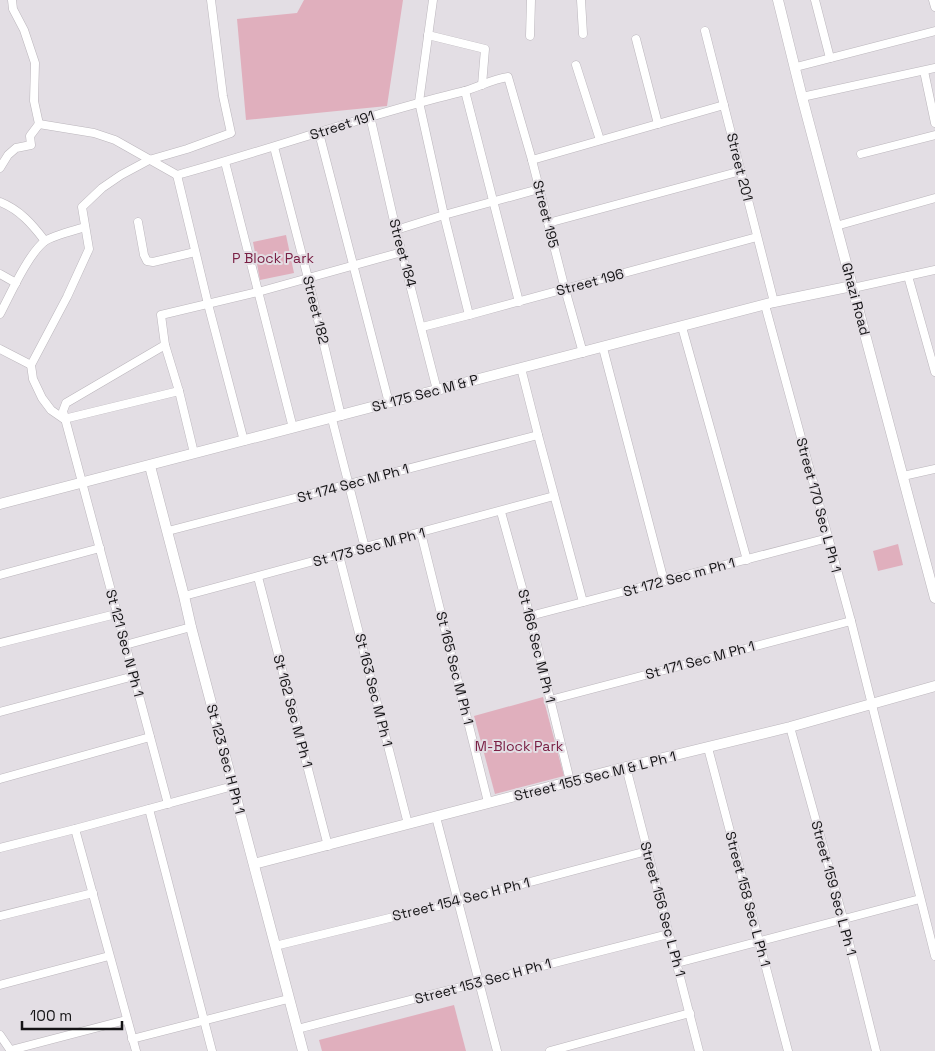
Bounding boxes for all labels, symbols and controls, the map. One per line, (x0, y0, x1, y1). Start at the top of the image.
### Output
street label: Street 191 (308, 106, 376, 144)
street label: Street 201 (723, 131, 757, 203)
street label: Street 195 (529, 178, 563, 250)
street label: Street 184 (385, 217, 421, 289)
park label: P Block Park (232, 249, 314, 267)
street label: Ghazi Road (838, 261, 874, 337)
street label: Street 196 (554, 264, 626, 300)
street label: Street 182 (299, 274, 333, 346)
street label: St 175 Sec M & P (370, 370, 480, 416)
street label: Street 170 Sec L Ph 1 (792, 436, 846, 574)
street label: St 174 Sec M Ph 1 (295, 459, 411, 507)
street label: St 173 Sec M Ph 1 (311, 523, 427, 571)
street label: St 172 Sec m Ph 1 (621, 553, 737, 601)
street label: St 121 Sec N Ph 1 (102, 587, 148, 699)
street label: St 166 Sec M Ph 1 (514, 587, 560, 705)
street label: St 165 Sec M Ph 1 (432, 610, 478, 726)
street label: St 163 Sec M Ph 1 (351, 632, 397, 748)
street label: St 171 Sec M Ph 1 (643, 637, 757, 683)
street label: St 162 Sec M Ph 1 (269, 653, 317, 769)
street label: St 123 Sec H Ph 1 (203, 702, 249, 816)
park label: M-Block Park (475, 737, 564, 755)
street label: Street 155 Sec M & L Ph 1 (512, 747, 678, 805)
street label: Street 159 Sec L Ph 1 (807, 819, 861, 957)
street label: Street 158 Sec L Ph 1 (721, 829, 775, 969)
street label: Street 156 Sec L Ph 1 (636, 840, 690, 978)
street label: Street 154 Sec H Ph 1 (390, 873, 532, 925)
street label: Street 153 Sec H Ph 1 (413, 954, 553, 1008)
scale bar (22, 998, 122, 1030)
text: 100 m (30, 1006, 72, 1025)

